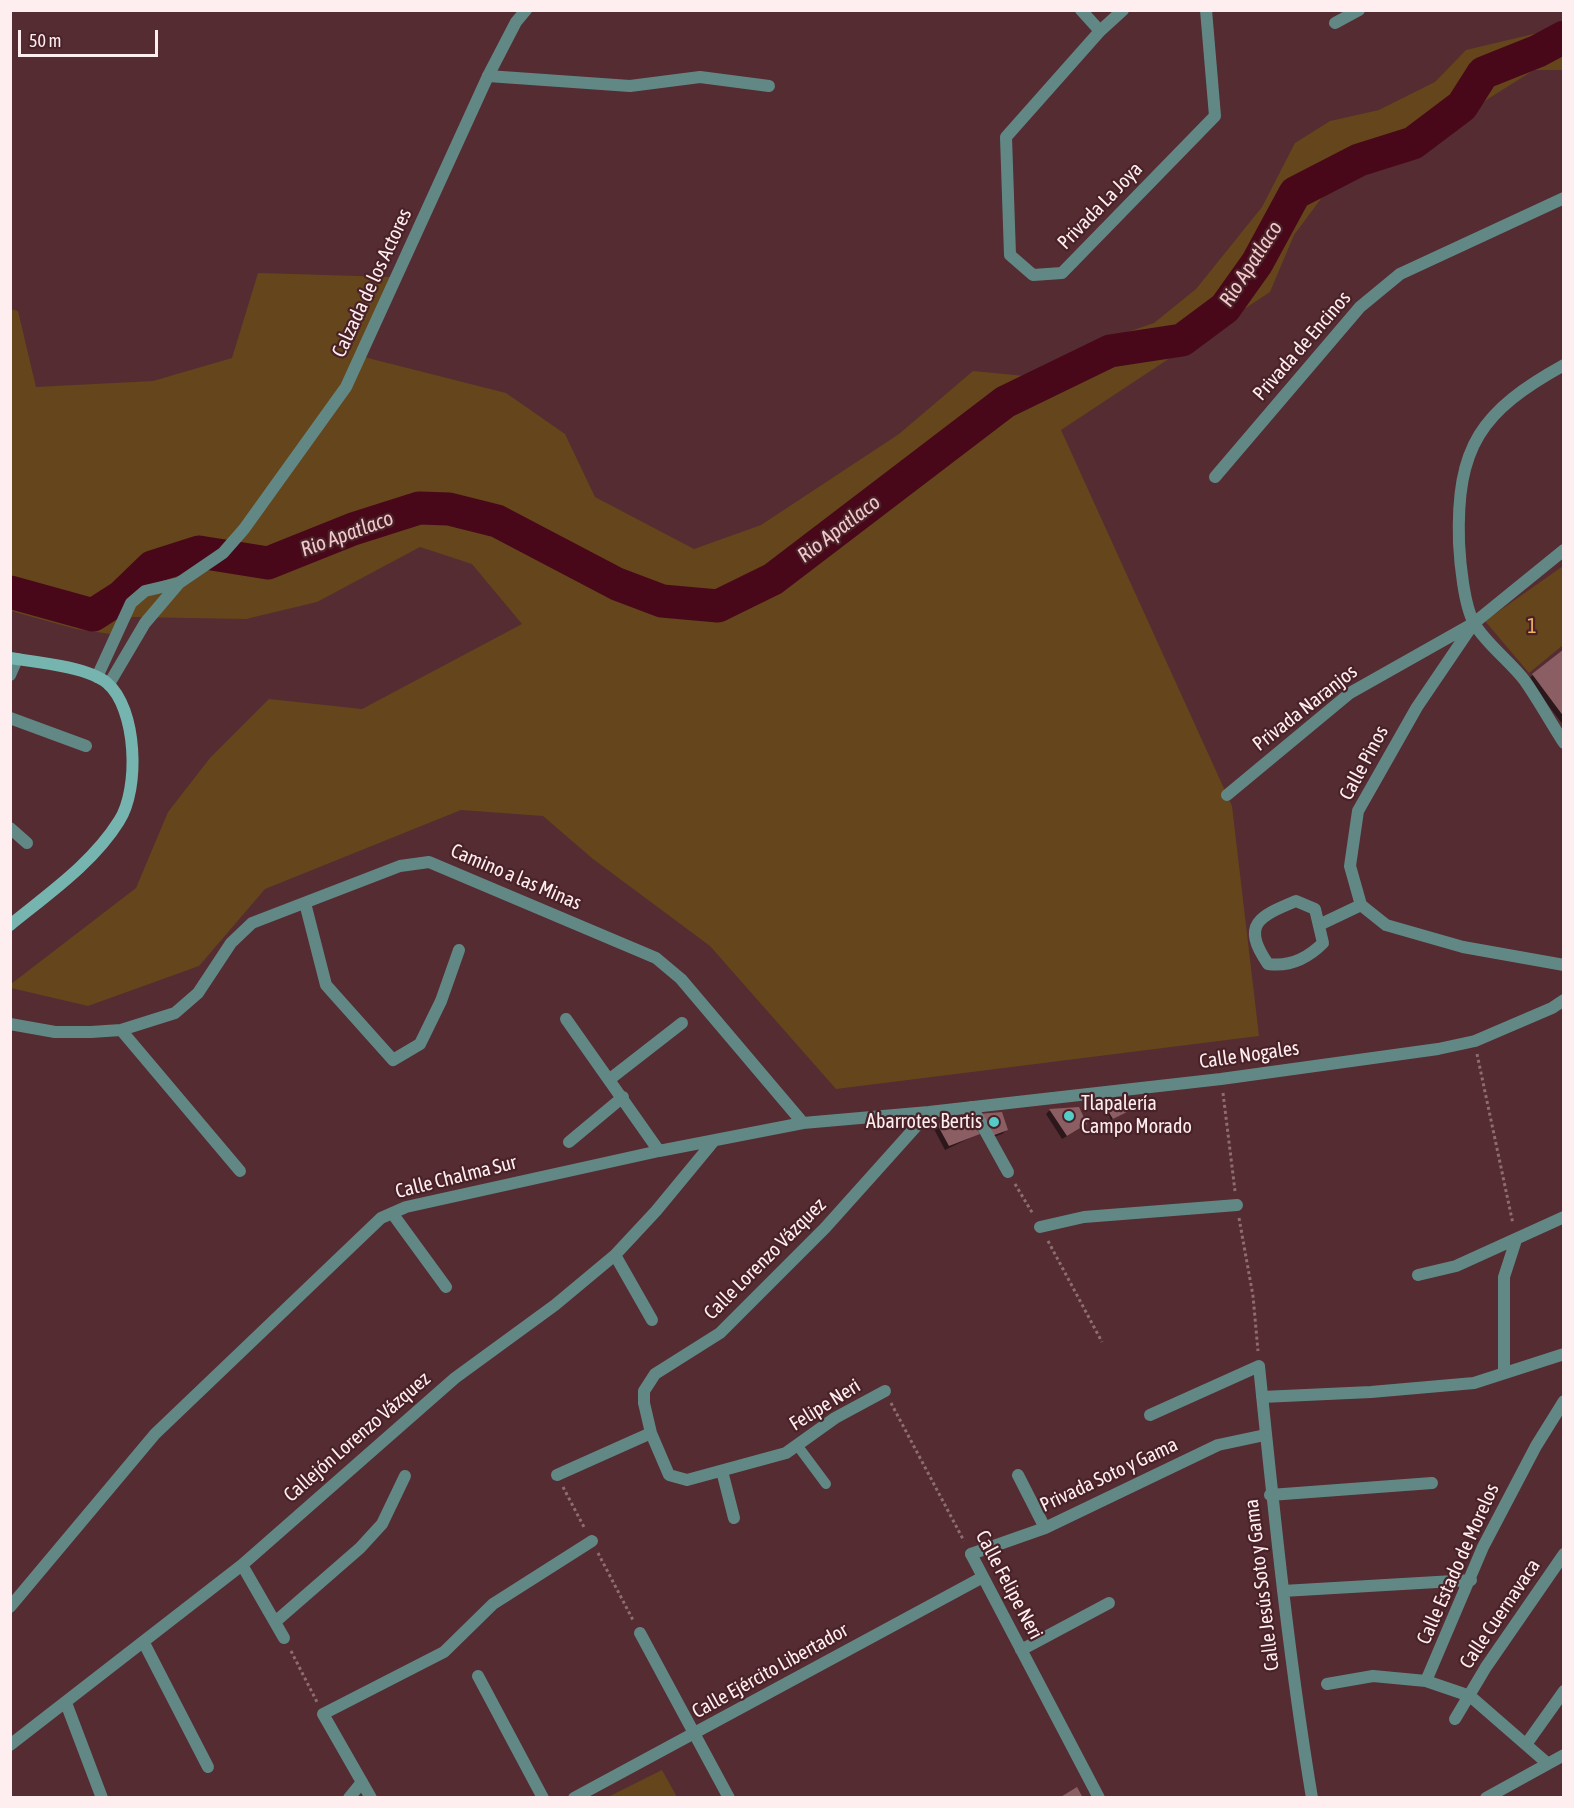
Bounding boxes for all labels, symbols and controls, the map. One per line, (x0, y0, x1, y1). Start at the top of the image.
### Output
scale bar (21, 18, 160, 56)
text: 50 m (29, 30, 61, 51)
street label: Privada La Joya (1053, 157, 1147, 255)
street label: Calzada de los Actores (327, 205, 417, 361)
water label: Rio Apatlaco (1214, 217, 1288, 311)
street label: Privada de Encinos (1248, 286, 1356, 406)
water label: Rio Apatlaco (793, 490, 885, 568)
water label: Rio Apatlaco (297, 506, 397, 562)
park label: 1 (1527, 615, 1537, 639)
street label: Privada Naranjos (1248, 660, 1362, 756)
street label: Calle Pinos (1334, 722, 1394, 804)
street label: Camino a las Minas (447, 839, 585, 915)
street label: Calle Nogales (1198, 1036, 1300, 1074)
place label: Tlapalería Campo Morado (1081, 1092, 1192, 1139)
marker: Tlapalería Campo Morado (1062, 1109, 1076, 1123)
place label: Abarrotes Bertis (866, 1110, 982, 1134)
marker: Abarrotes Bertis (987, 1115, 1001, 1129)
street label: Calle Chalma Sur (393, 1150, 519, 1204)
street label: Calle Lorenzo Vázquez (699, 1193, 831, 1325)
street label: Callejón Lorenzo Vázquez (279, 1367, 435, 1507)
street label: Felipe Neri (785, 1374, 865, 1436)
street label: Privada Soto y Gama (1036, 1433, 1182, 1517)
street label: Calle Estado de Morelos (1412, 1480, 1504, 1648)
street label: Calle Jesús Soto y Gama (1240, 1498, 1284, 1672)
street label: Calle Felipe Neri (970, 1526, 1048, 1644)
street label: Calle Cuernavaca (1454, 1555, 1546, 1673)
street label: Calle Ejército Libertador (688, 1618, 852, 1724)

